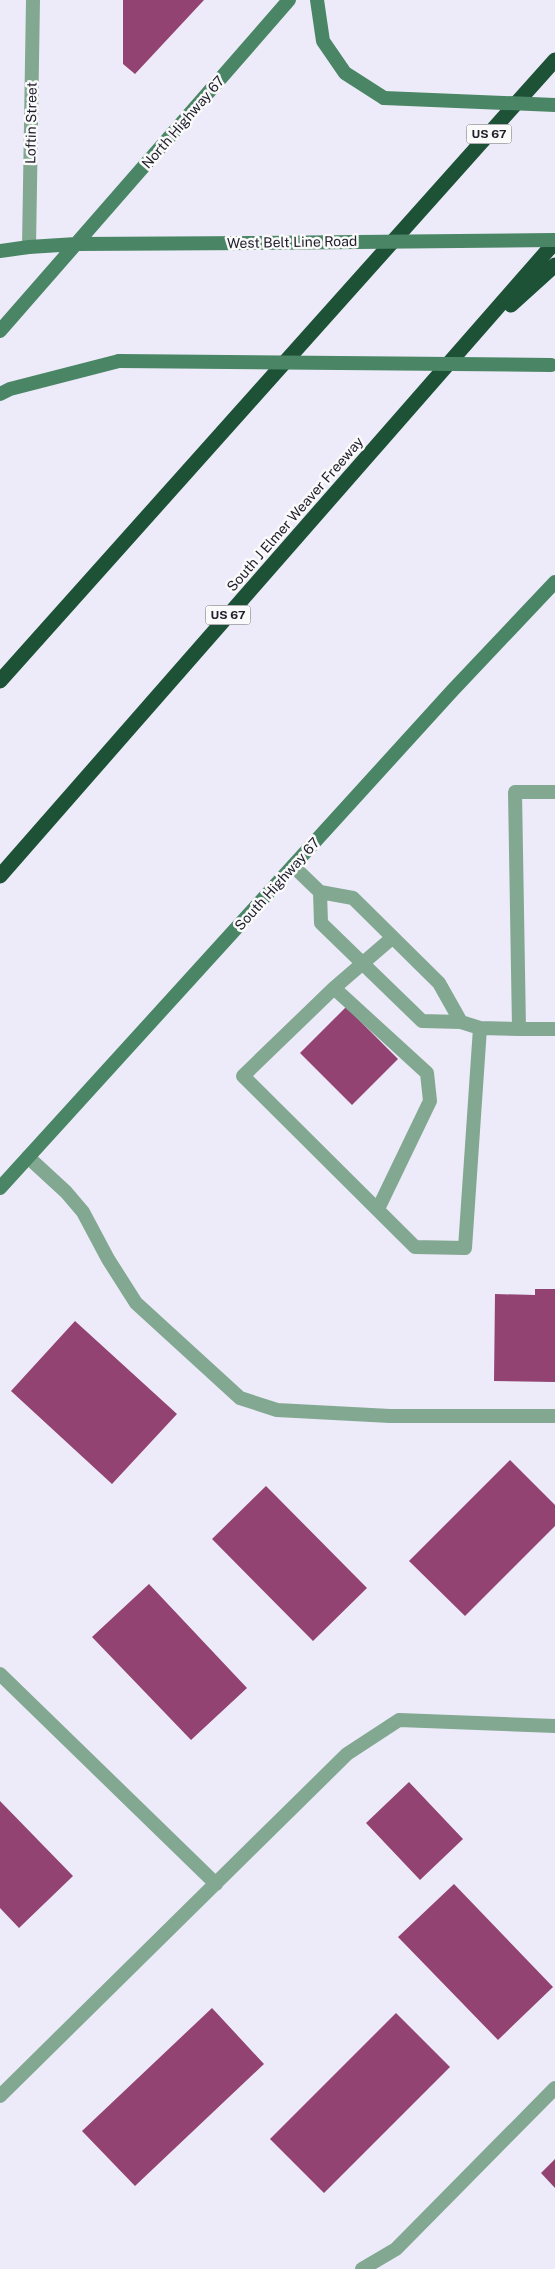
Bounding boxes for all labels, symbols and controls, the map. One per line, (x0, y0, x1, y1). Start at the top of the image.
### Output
street label: North Highway 67 (138, 73, 228, 171)
street label: Loftin Street (22, 82, 40, 164)
road number: US 67 (466, 125, 512, 144)
street label: West Belt Line Road (227, 233, 357, 251)
street label: South J Elmer Weaver Freeway (224, 433, 367, 595)
road number: US 67 (206, 606, 250, 624)
street label: South Highway 67 (231, 834, 323, 934)

